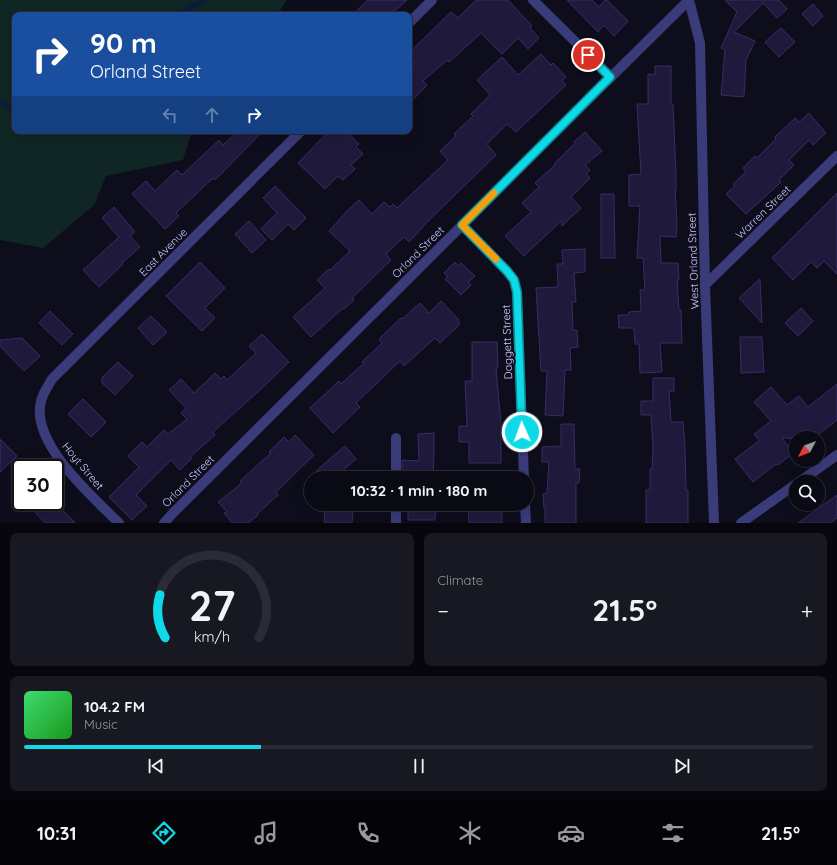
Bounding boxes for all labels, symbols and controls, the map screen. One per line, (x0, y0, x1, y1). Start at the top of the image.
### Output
text: 90 m (90, 25, 157, 60)
icon: right (24, 28, 76, 80)
pin (571, 38, 605, 72)
icon: arrive (577, 44, 599, 66)
text: Orland Street (90, 60, 201, 83)
icon: left (159, 104, 181, 126)
icon: ahead (201, 104, 223, 126)
icon: right (243, 104, 265, 126)
street label: Warren Street (733, 182, 794, 242)
street label: West Orland Street (684, 212, 702, 309)
street label: Orland Street (389, 223, 447, 281)
street label: East Avenue (136, 225, 190, 279)
street label: Daggett Street (499, 304, 515, 380)
position arrow (501, 411, 543, 453)
north arrow (789, 431, 825, 467)
map controls (789, 431, 825, 511)
street label: Hoyt Street (59, 439, 107, 493)
street label: Orland Street (159, 452, 217, 510)
speed limit sign: 30 (12, 459, 64, 511)
button: search (789, 475, 825, 511)
text: 10:32 · 1 min · 180 m (351, 481, 487, 500)
text: Climate (438, 572, 483, 588)
text: 27 (188, 578, 235, 630)
text: 21.5° (592, 591, 657, 629)
text: − (438, 597, 449, 625)
text: + (801, 597, 813, 625)
text: km/h (194, 627, 230, 645)
text: 104.2 FM (84, 697, 145, 716)
text: Music (84, 716, 118, 732)
icon: previous (145, 755, 167, 777)
icon: pause (408, 755, 430, 777)
icon: next (671, 755, 693, 777)
icon: directions (150, 819, 178, 847)
icon: music (252, 819, 280, 847)
icon: phone (354, 819, 382, 847)
icon: climate (456, 819, 484, 847)
icon: car (557, 819, 585, 847)
icon: filters (659, 819, 687, 847)
text: 10:31 (37, 822, 77, 845)
text: 21.5° (761, 822, 800, 845)

